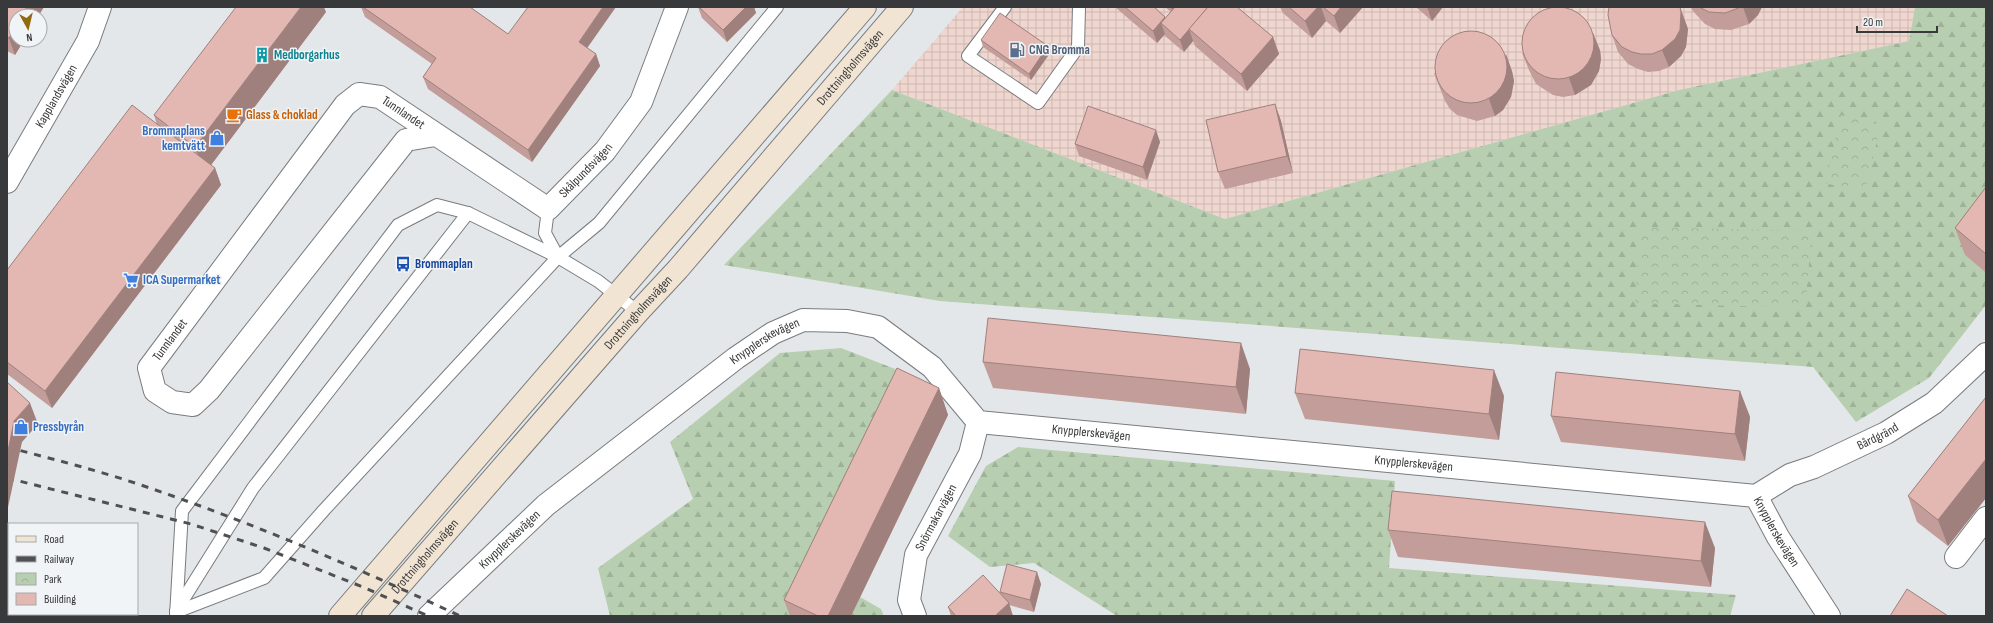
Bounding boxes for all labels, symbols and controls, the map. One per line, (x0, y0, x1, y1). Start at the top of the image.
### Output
north arrow (8, 8, 48, 48)
scale bar (1857, 8, 1937, 34)
text: 20 m (1863, 15, 1883, 30)
street label: Drottningholmsvägen (813, 27, 887, 109)
text: N (25, 31, 33, 44)
fuel station icon: CNG Bromma (1008, 41, 1026, 59)
place label: CNG Bromma (1029, 42, 1090, 58)
building icon: Medborgarhus (253, 46, 271, 64)
place label: Medborgarhus (274, 47, 340, 63)
street label: Kapplandsvägen (32, 62, 81, 131)
street label: Tunnlandet (379, 92, 428, 133)
cafe icon: Glass & choklad (225, 106, 243, 124)
place label: Glass & choklad (246, 107, 318, 123)
place label: Brommaplans kemtvätt (142, 123, 206, 154)
shop icon: Brommaplans kemtvätt (208, 129, 226, 147)
street label: Skålpundsvägen (556, 140, 616, 201)
bus stop icon: Brommaplan (394, 255, 412, 273)
place label: Brommaplan (415, 256, 473, 272)
supermarket icon: ICA Supermarket (122, 271, 140, 289)
place label: ICA Supermarket (143, 272, 221, 288)
street label: Drottningholmsvägen (601, 272, 676, 353)
street label: Knypplerskevägen (726, 314, 802, 368)
street label: Tunnlandet (149, 316, 191, 364)
shop icon: Pressbyrån (12, 418, 30, 436)
place label: Pressbyrån (33, 419, 84, 435)
street label: Bårdgränd (1854, 419, 1902, 454)
street label: Knypplerskevägen (1051, 421, 1131, 444)
street label: Knypplerskevägen (1374, 452, 1454, 475)
street label: Snörmakarvägen (912, 482, 960, 554)
street label: Knypplerskevägen (1750, 494, 1803, 570)
street label: Knypplerskevägen (475, 507, 544, 573)
street label: Drottningholmsvägen (388, 516, 462, 597)
legend (8, 523, 138, 615)
text: Road (44, 532, 64, 547)
text: Railway (44, 552, 75, 567)
text: Park (44, 572, 62, 587)
text: Building (44, 592, 76, 607)

